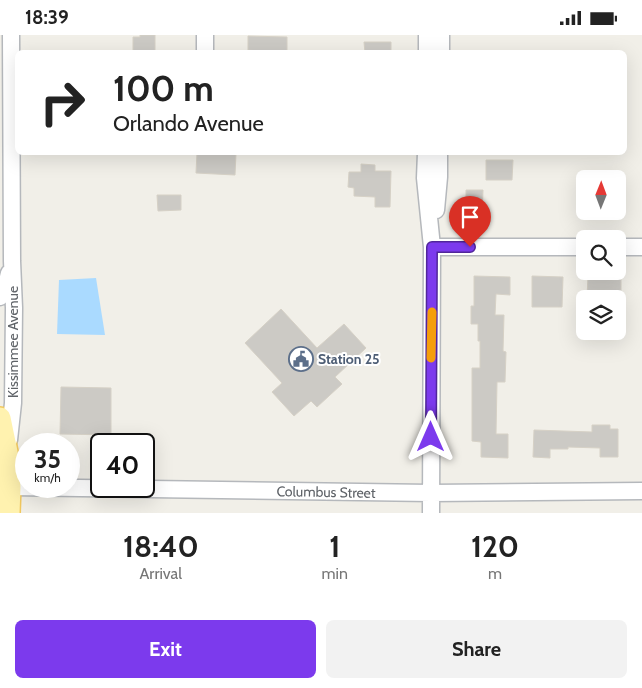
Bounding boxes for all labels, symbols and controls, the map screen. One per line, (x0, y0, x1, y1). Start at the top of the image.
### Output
text: 18:39 (25, 6, 69, 29)
text: 100 m (113, 67, 214, 110)
icon: right (30, 70, 95, 135)
text: Orlando Avenue (113, 110, 264, 137)
north arrow (576, 170, 626, 220)
map controls (576, 170, 626, 340)
pin (449, 196, 491, 247)
icon: arrive (456, 203, 484, 231)
button: search (576, 230, 626, 280)
street label: Kissimmee Avenue (4, 286, 22, 398)
button: layers (576, 290, 626, 340)
public building icon: Station 25 (288, 346, 314, 372)
place label: Station 25 (318, 350, 380, 368)
position arrow (404, 410, 456, 462)
speed limit sign: 40 (90, 433, 155, 498)
text: 35 (34, 444, 61, 474)
text: km/h (34, 470, 61, 485)
street label: Columbus Street (276, 482, 376, 502)
text: 18:40 (123, 528, 199, 565)
text: 1 (329, 528, 340, 565)
text: 120 (471, 528, 519, 565)
text: Arrival (139, 564, 182, 583)
text: min (322, 564, 348, 583)
text: m (488, 564, 502, 583)
button: Exit (15, 620, 316, 678)
button: Share (326, 620, 627, 678)

